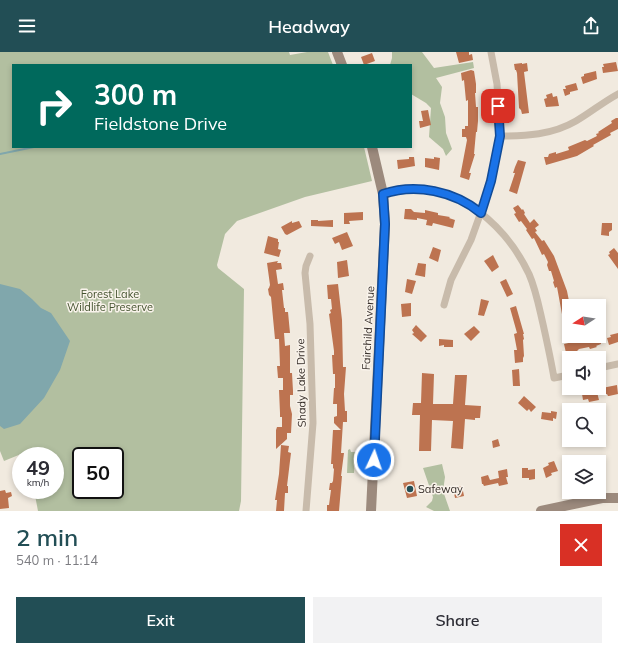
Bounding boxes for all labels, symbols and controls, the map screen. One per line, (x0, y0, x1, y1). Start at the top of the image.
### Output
icon: menu (16, 15, 38, 37)
text: Headway (268, 15, 350, 38)
icon: share (580, 15, 602, 37)
text: 300 m (94, 77, 177, 112)
icon: right (28, 80, 80, 132)
pin (481, 89, 515, 123)
icon: arrive (487, 95, 509, 117)
text: Fieldstone Drive (94, 112, 227, 135)
street label: Fairchild Avenue (359, 286, 377, 370)
park label: Forest Lake Wildlife Preserve (67, 287, 153, 314)
north arrow (562, 299, 606, 343)
map controls (562, 299, 606, 499)
street label: Shady Lake Drive (293, 338, 309, 427)
button: sound (562, 351, 606, 395)
button: search (562, 403, 606, 447)
position arrow (353, 439, 395, 481)
speed limit sign: 50 (72, 447, 124, 499)
text: 49 (26, 455, 50, 480)
button: layers (562, 455, 606, 499)
text: km/h (27, 476, 49, 489)
place label: Safeway (418, 482, 463, 496)
marker: Safeway (405, 484, 415, 494)
text: 2 min (16, 522, 78, 552)
button: close (560, 524, 602, 566)
text: 540 m · 11:14 (16, 552, 98, 568)
button: Exit (16, 597, 305, 643)
button: Share (313, 597, 602, 643)

